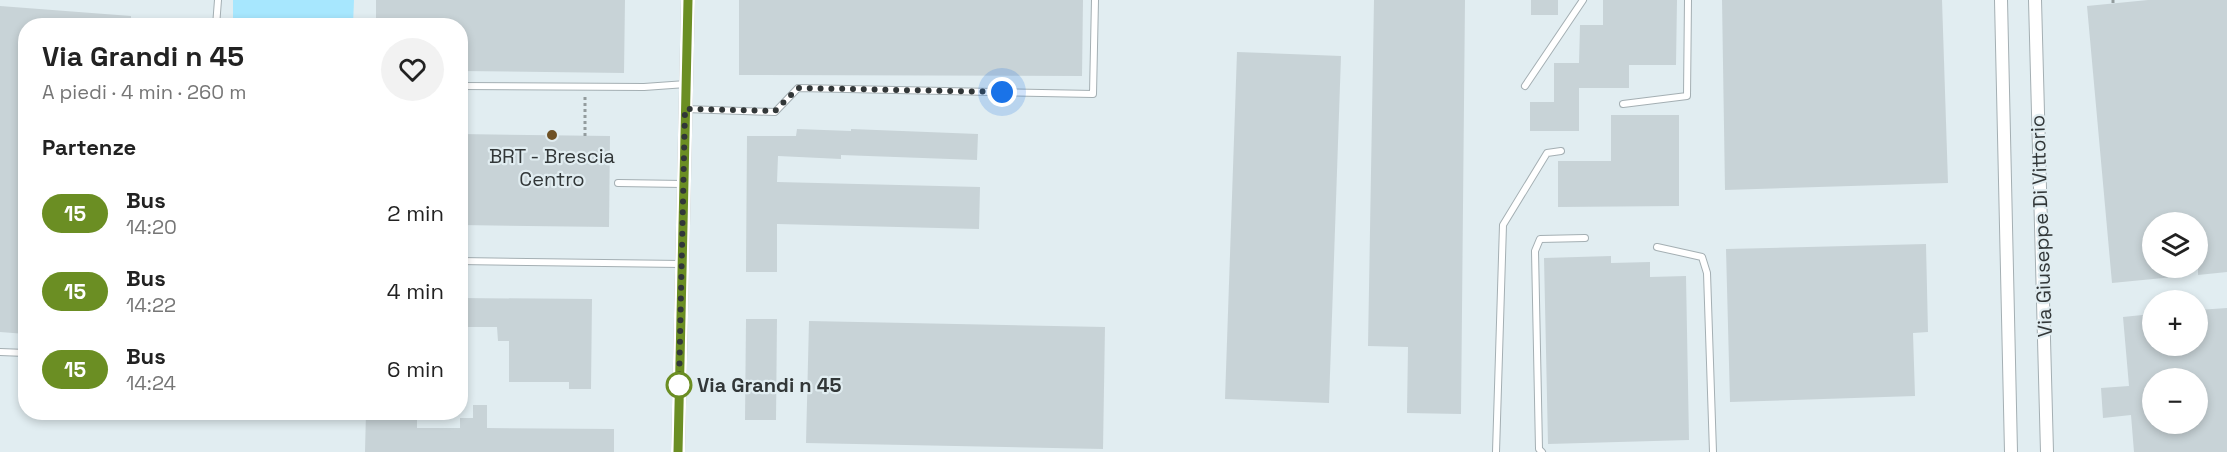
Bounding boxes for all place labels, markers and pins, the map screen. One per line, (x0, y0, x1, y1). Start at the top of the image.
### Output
marker: BRT - Brescia Centro (545, 128, 559, 142)
place label: BRT - Brescia Centro (489, 143, 615, 192)
marker: Via Grandi n 45 (666, 372, 692, 398)
place label: Via Grandi n 45 (697, 372, 841, 398)

